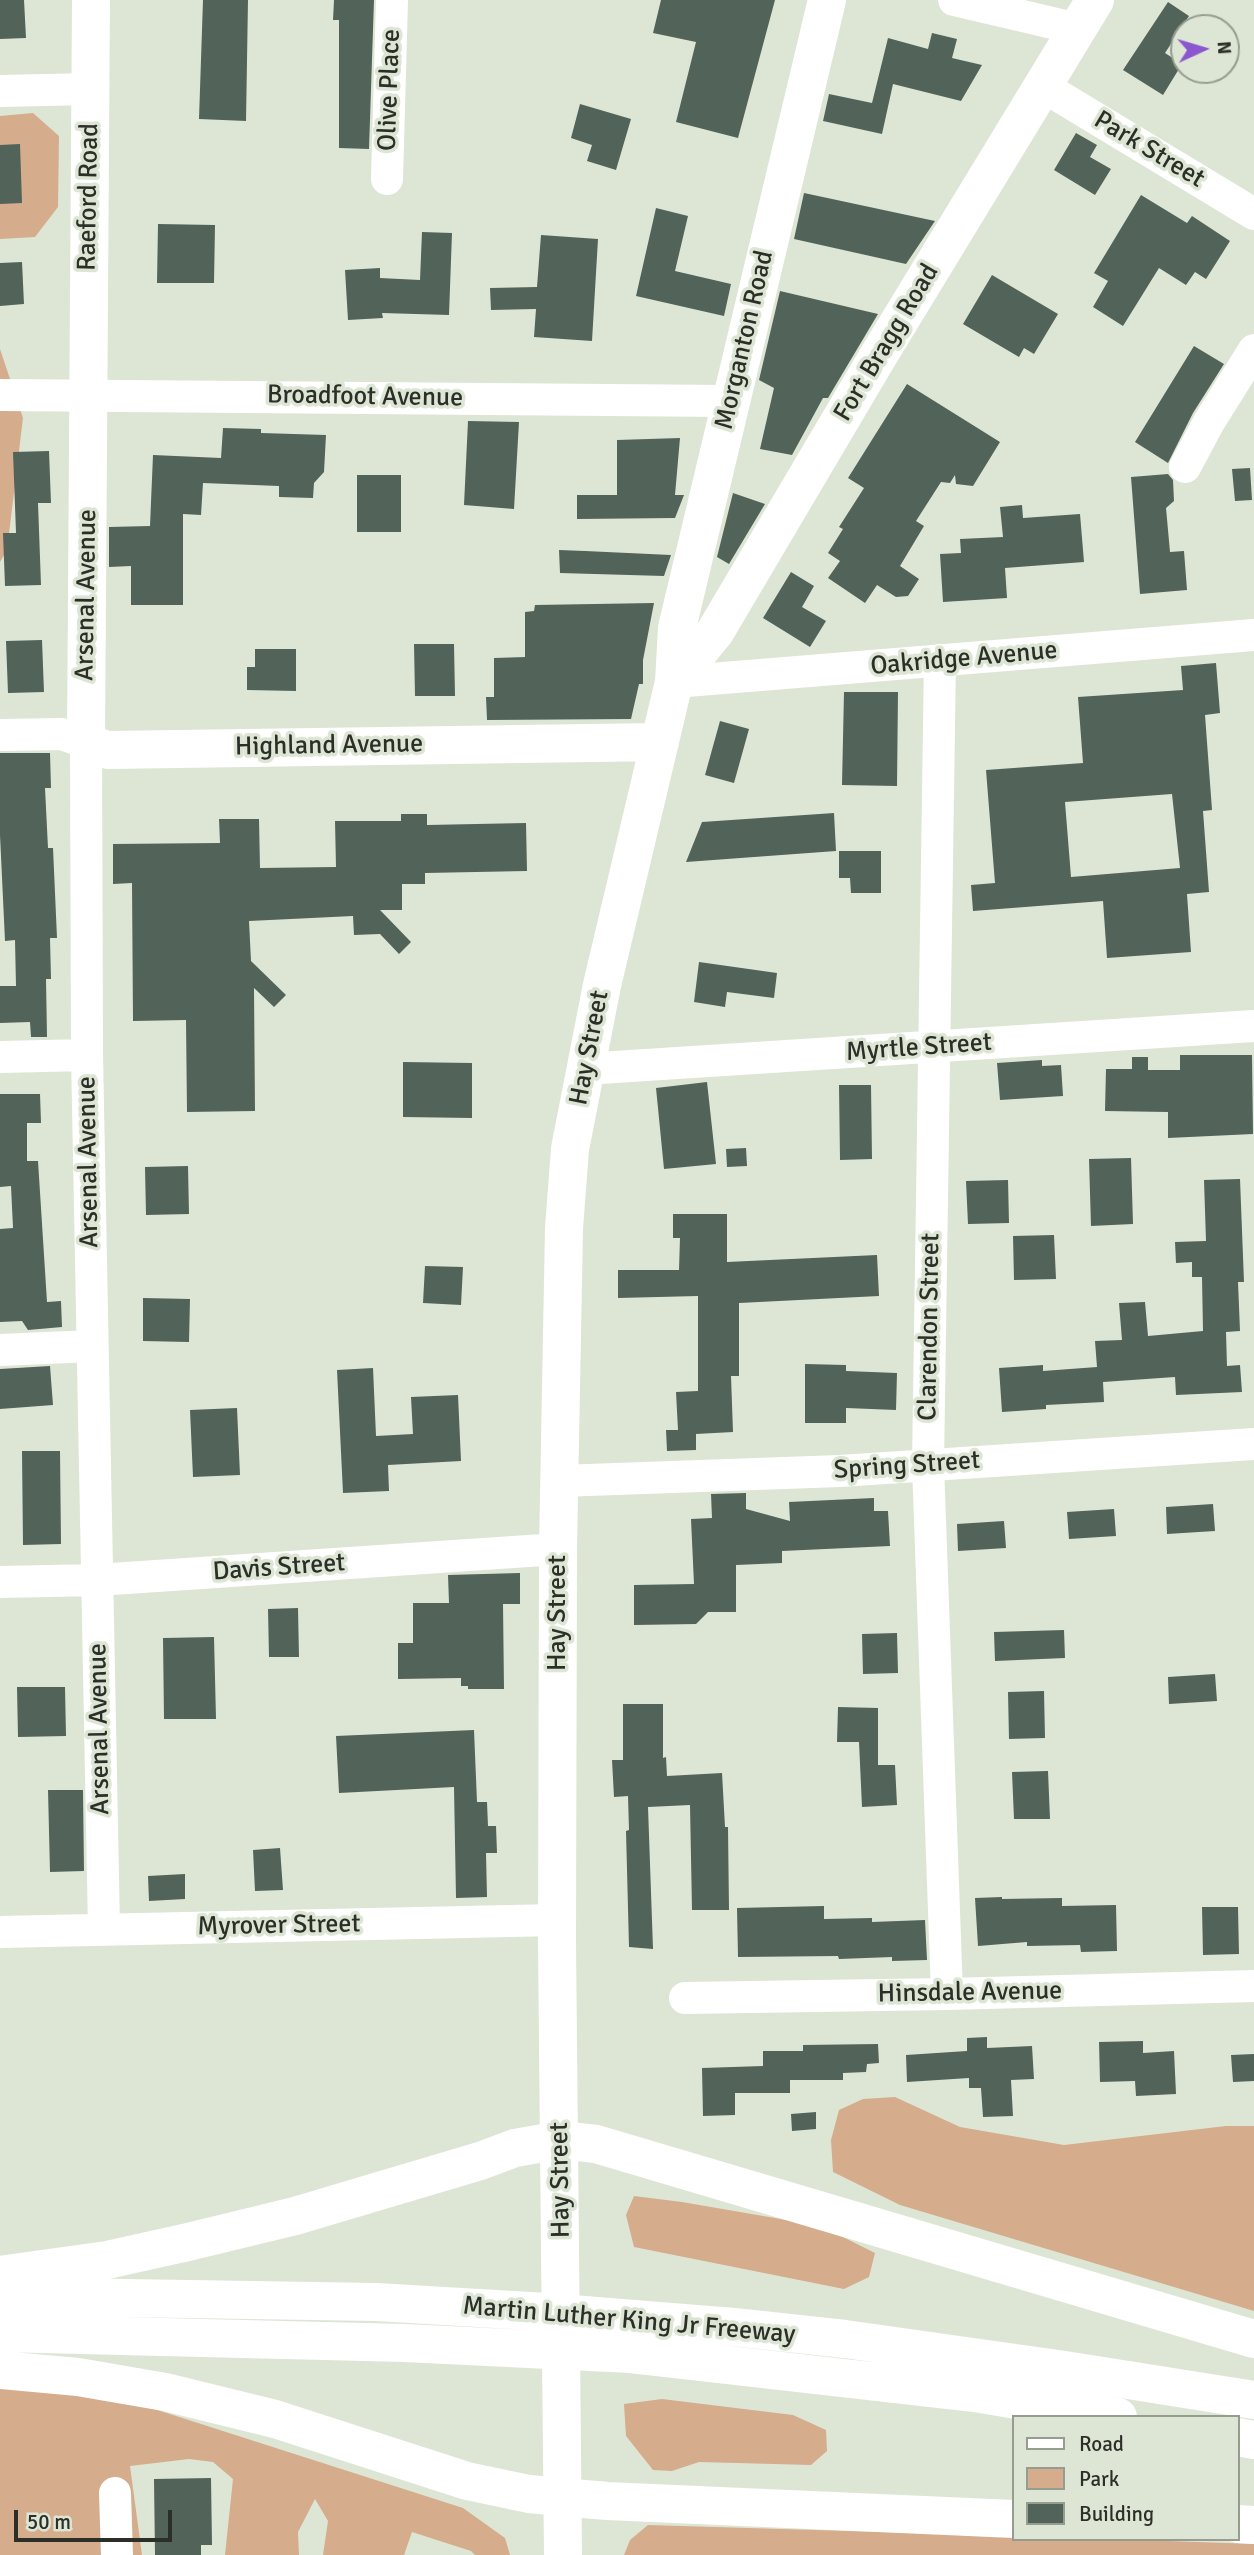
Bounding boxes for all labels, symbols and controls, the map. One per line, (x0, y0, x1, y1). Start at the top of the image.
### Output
north arrow (1170, 14, 1240, 84)
street label: Olive Place (372, 28, 408, 152)
text: N (1212, 40, 1236, 55)
street label: Park Street (1088, 105, 1210, 195)
street label: Raeford Road (72, 123, 106, 271)
street label: Morganton Road (709, 247, 781, 433)
street label: Fort Bragg Road (828, 259, 946, 427)
street label: Broadfoot Avenue (267, 380, 463, 414)
street label: Arsenal Avenue (70, 509, 104, 681)
street label: Oakridge Avenue (869, 635, 1059, 683)
street label: Highland Avenue (235, 729, 423, 763)
street label: Hay Street (564, 988, 616, 1108)
street label: Myrtle Street (845, 1027, 993, 1069)
street label: Arsenal Avenue (72, 1076, 106, 1248)
street label: Clarendon Street (913, 1233, 947, 1421)
street label: Spring Street (833, 1445, 981, 1487)
street label: Davis Street (212, 1548, 346, 1588)
street label: Hay Street (542, 1555, 574, 1671)
street label: Arsenal Avenue (83, 1643, 117, 1815)
street label: Myrover Street (197, 1909, 361, 1943)
street label: Hinsdale Avenue (877, 1976, 1063, 2010)
street label: Hay Street (544, 2122, 578, 2238)
street label: Martin Luther King Jr Freeway (461, 2291, 797, 2351)
legend (1012, 2415, 1240, 2541)
text: Road (1079, 2431, 1124, 2457)
text: Park (1079, 2466, 1119, 2492)
scale bar (18, 2496, 175, 2540)
text: Building (1079, 2501, 1154, 2527)
text: 50 m (27, 2509, 71, 2535)

